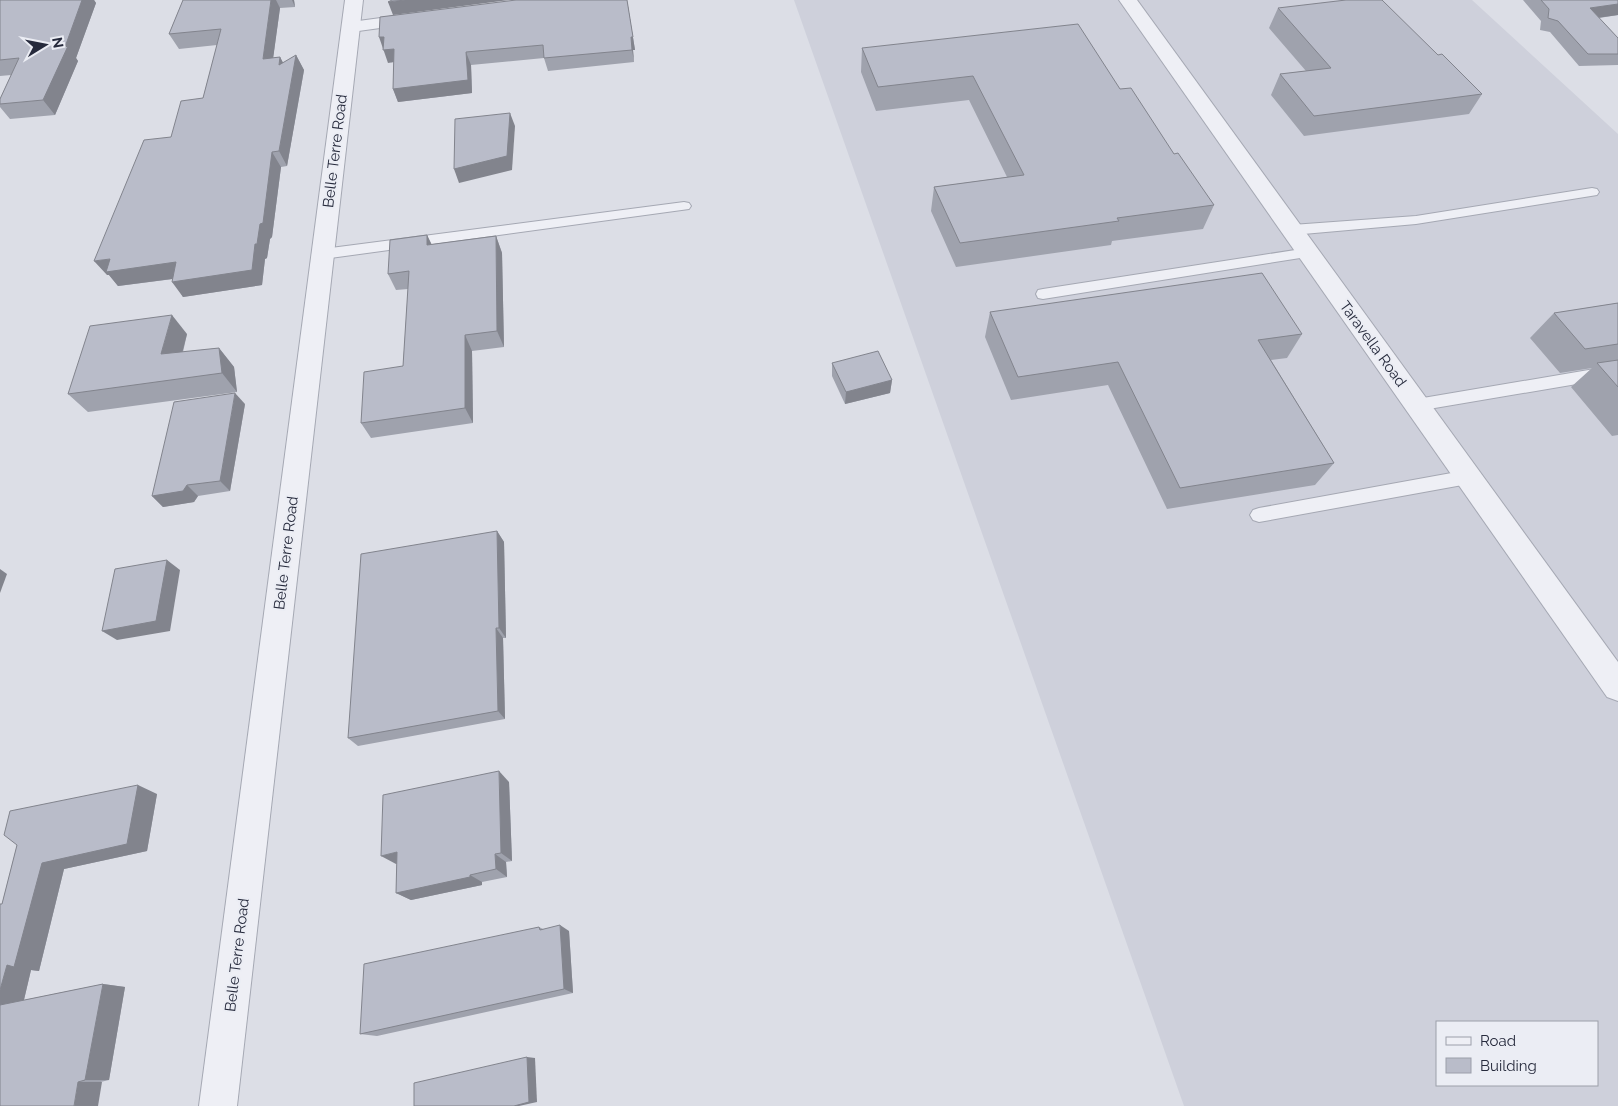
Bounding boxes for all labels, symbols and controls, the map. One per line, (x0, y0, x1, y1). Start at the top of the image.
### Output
north arrow (20, 20, 70, 70)
text: N (49, 36, 67, 49)
street label: Belle Terre Road (319, 93, 351, 209)
street label: Taravella Road (1336, 298, 1410, 390)
street label: Belle Terre Road (270, 495, 302, 611)
street label: Belle Terre Road (221, 897, 253, 1013)
legend (1436, 1021, 1598, 1086)
text: Road (1480, 1032, 1516, 1050)
text: Building (1480, 1057, 1537, 1075)

